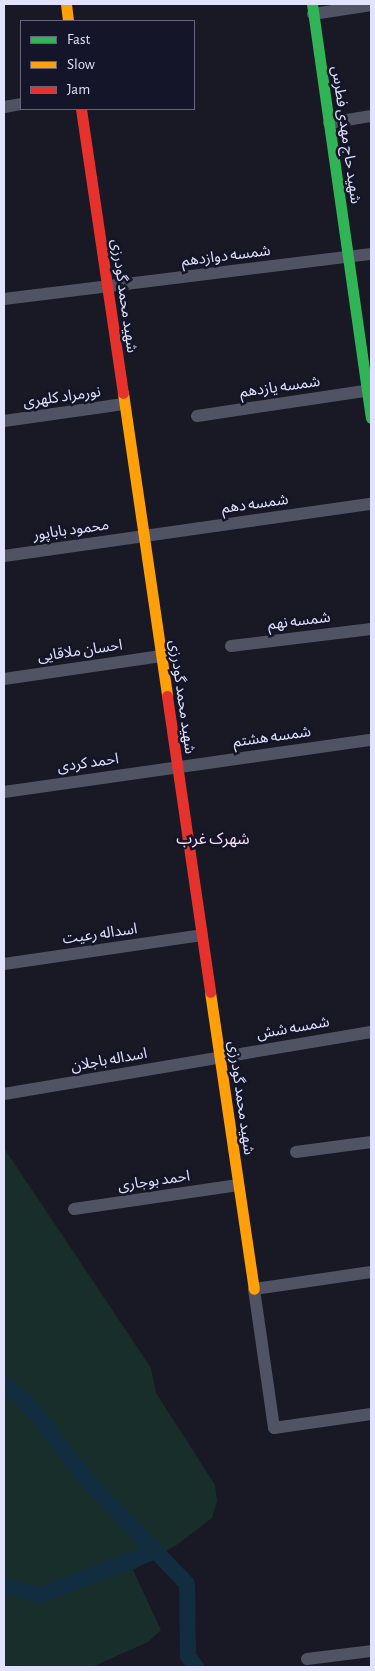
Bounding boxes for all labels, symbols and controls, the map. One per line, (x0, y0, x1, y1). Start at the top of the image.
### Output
legend (20, 20, 195, 110)
text: Fast (67, 32, 90, 47)
text: Slow (67, 57, 95, 72)
street label: شهید حاج مهدی فطرس (327, 65, 365, 205)
text: Jam (67, 82, 90, 97)
street label: شهید محمد گودرزی (107, 238, 141, 354)
street label: شمسه دوازدهم (180, 242, 272, 270)
street label: شمسه یازدهم (239, 372, 321, 402)
street label: نورمراد کلهری (22, 383, 102, 411)
street label: شمسه دهم (221, 490, 289, 518)
street label: محمود باباپور (32, 516, 110, 544)
street label: شمسه نهم (267, 608, 331, 634)
street label: احسان ملاقایی (36, 636, 124, 666)
street label: شهید محمد گودرزی (165, 639, 199, 755)
street label: شمسه هشتم (232, 723, 312, 751)
street label: احمد کردی (56, 750, 120, 776)
district label: شهرک غرب (176, 829, 250, 849)
street label: اسداله رعیت (62, 920, 138, 948)
street label: شمسه شش (255, 1013, 331, 1043)
street label: شهید محمد گودرزی (224, 1040, 258, 1156)
street label: اسداله باجلان (70, 1044, 148, 1076)
street label: احمد بوجاری (117, 1167, 191, 1195)

